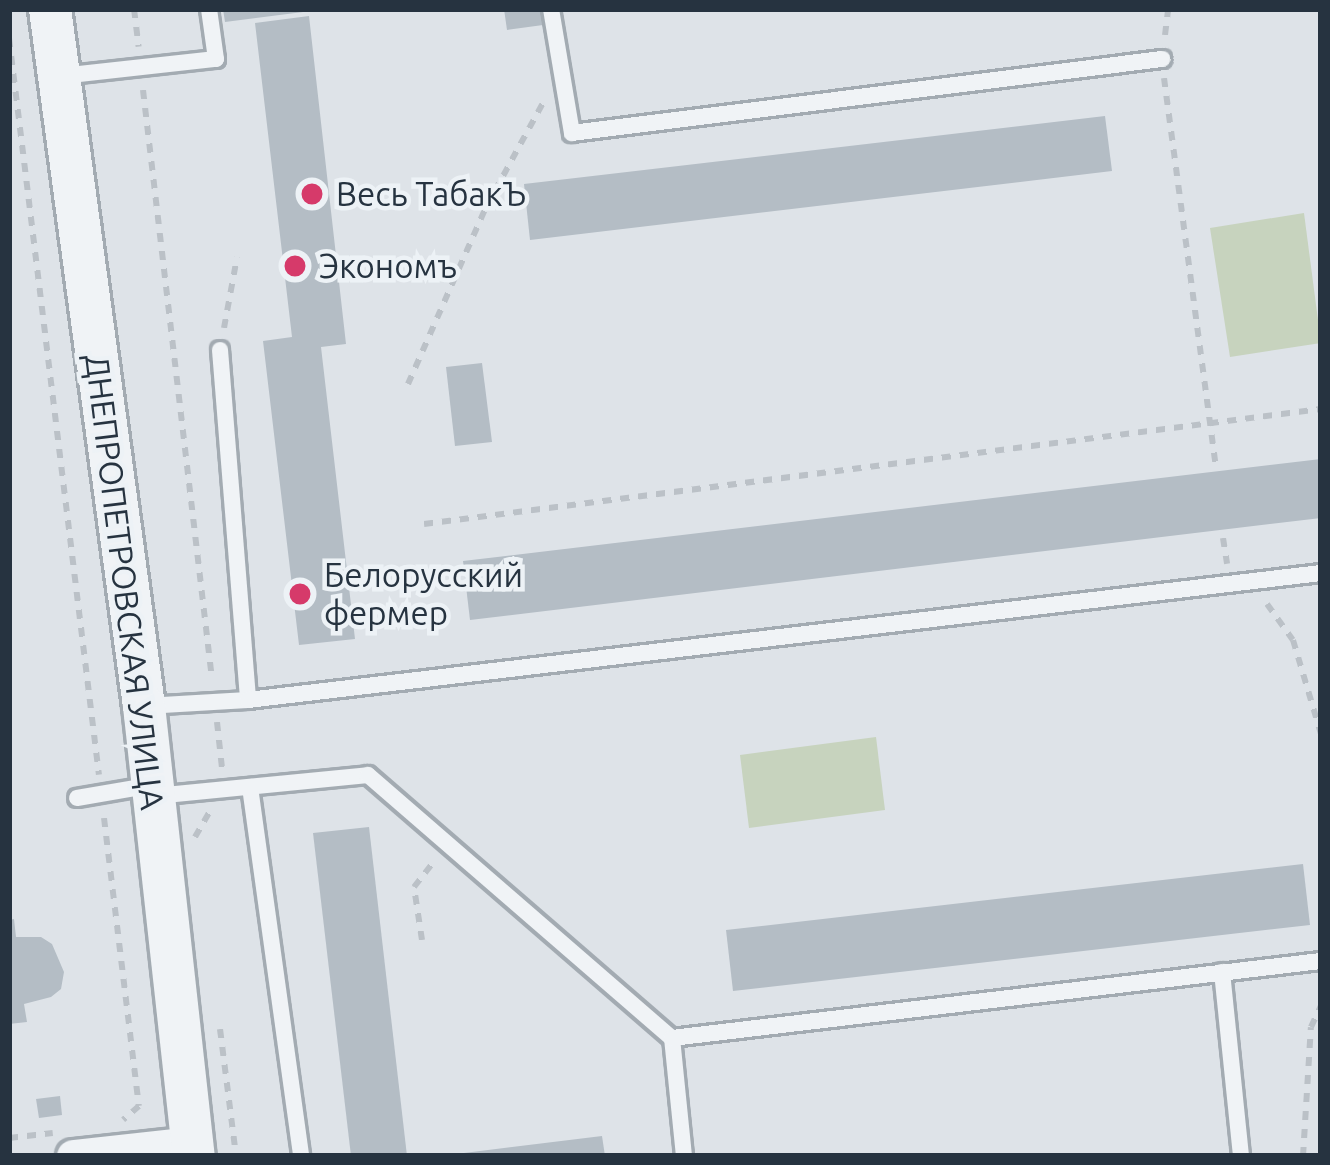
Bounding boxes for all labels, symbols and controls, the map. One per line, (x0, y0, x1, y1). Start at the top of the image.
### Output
place label: Весь ТабакЪ (336, 174, 526, 214)
marker: Весь ТабакЪ (299, 181, 325, 207)
place label: Экономъ (319, 246, 457, 286)
marker: Экономъ (282, 253, 308, 279)
street label: ДНЕПРОПЕТРОВСКАЯ УЛИЦА (77, 352, 173, 812)
place label: Белорусский фермер (324, 555, 523, 633)
marker: Белорусский фермер (287, 581, 313, 607)

